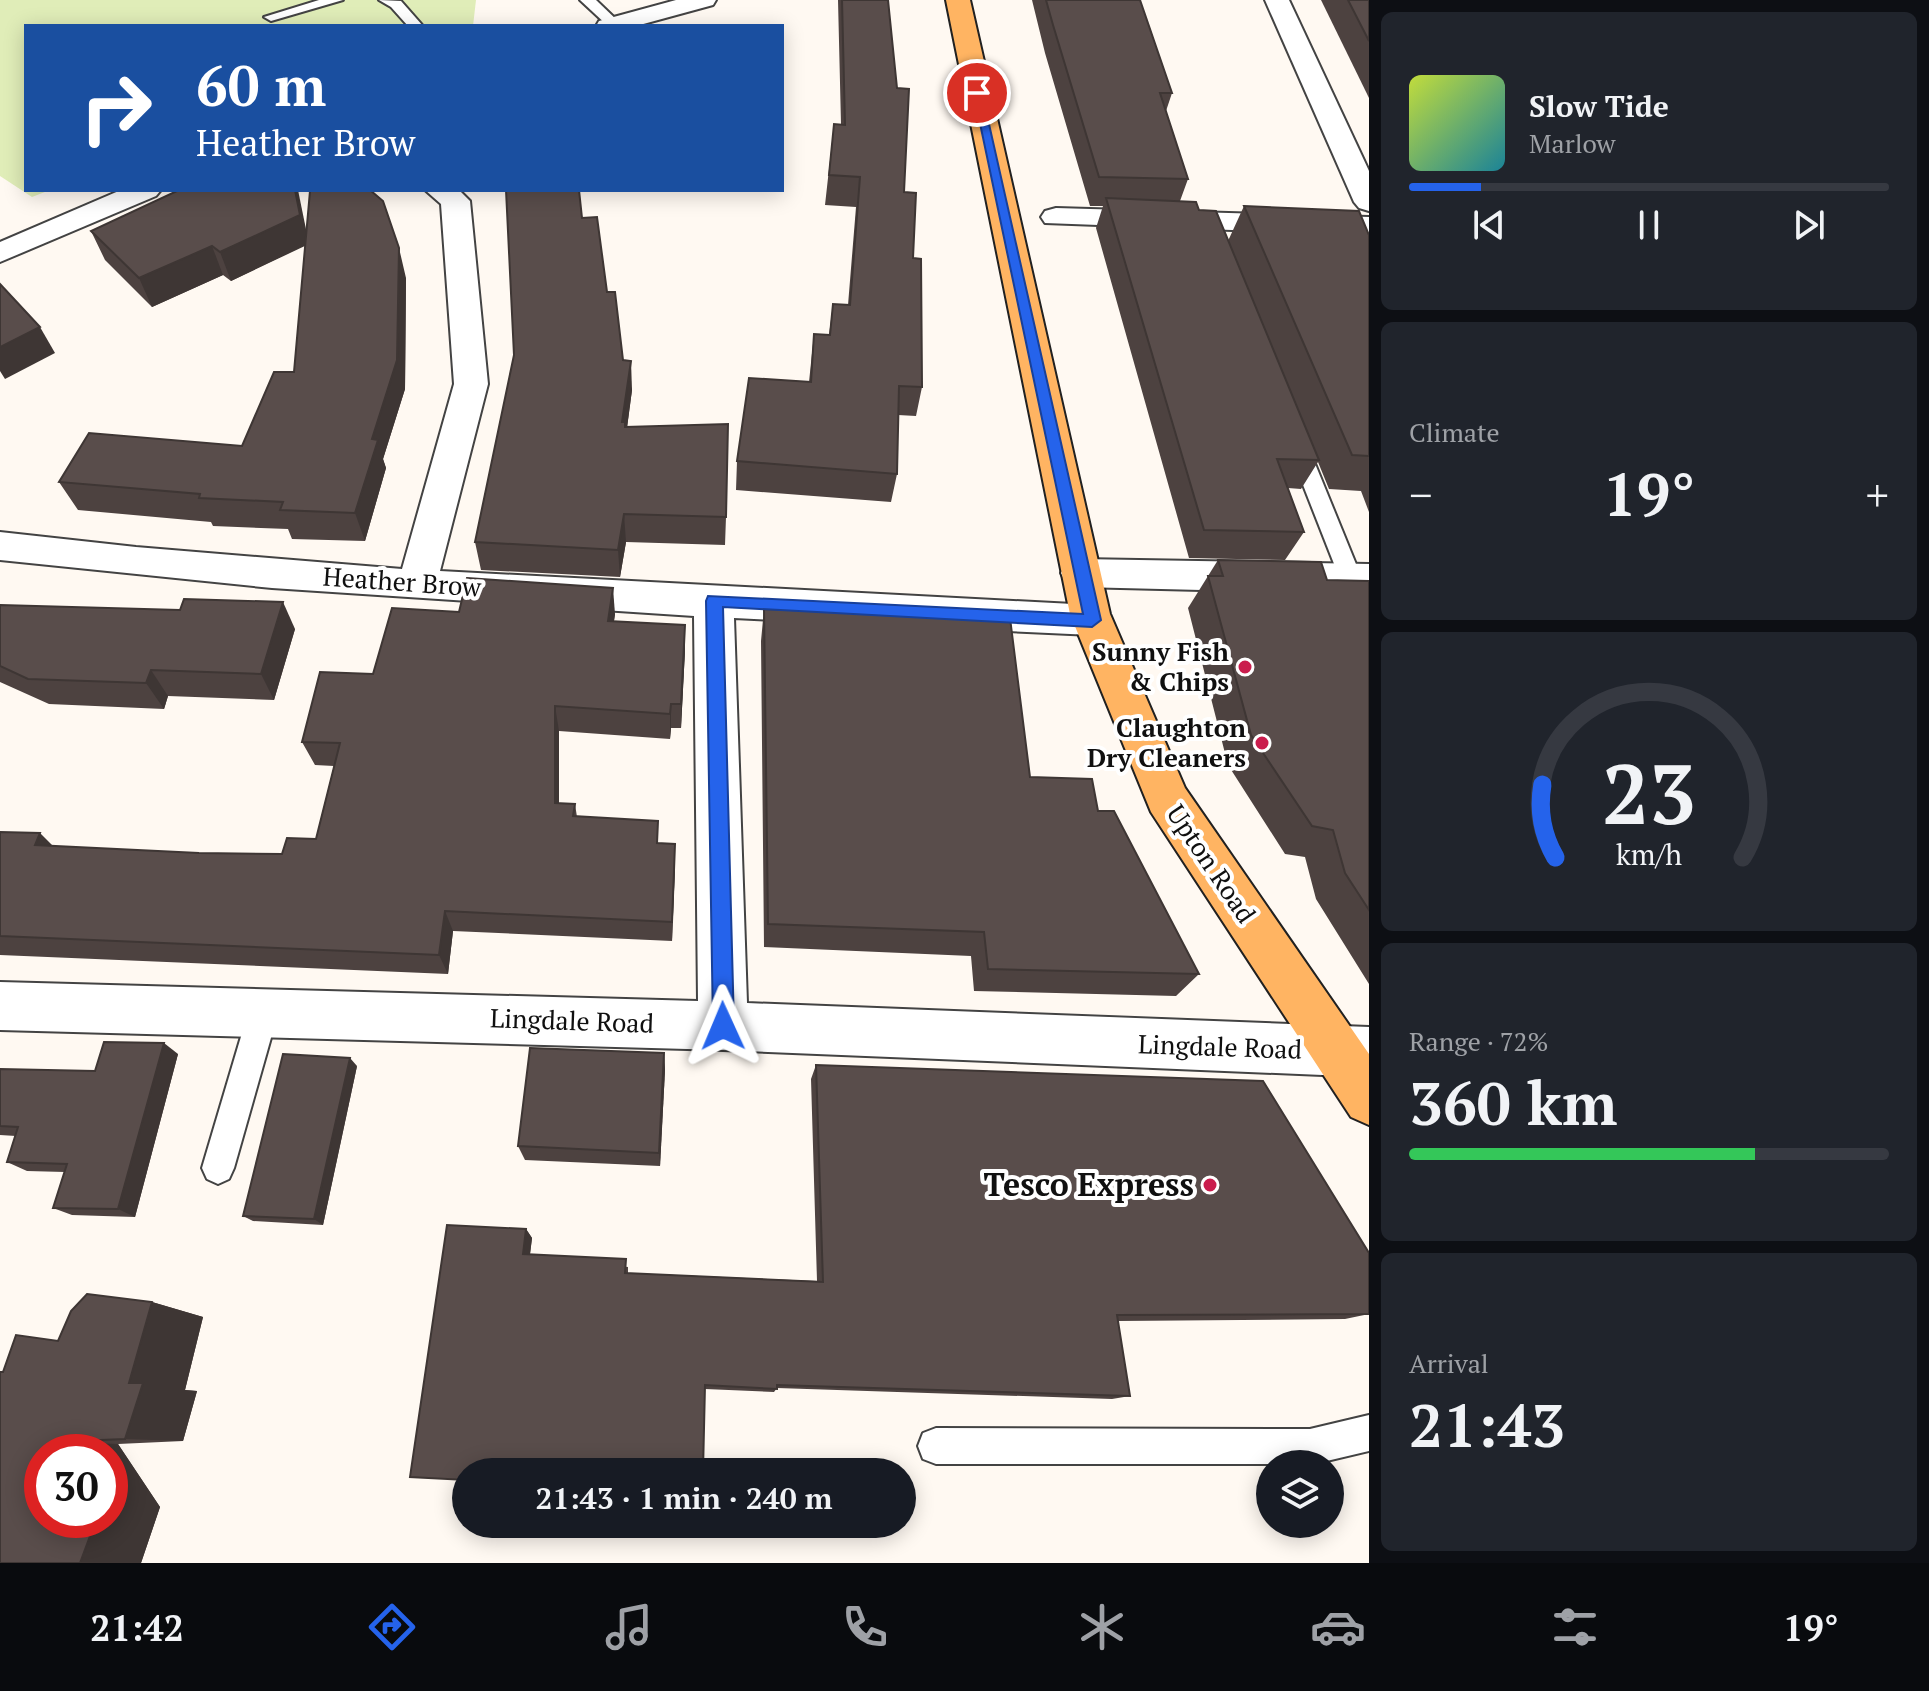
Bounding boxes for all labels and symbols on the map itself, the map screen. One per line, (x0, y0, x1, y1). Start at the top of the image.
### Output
pin (943, 59, 1011, 127)
street label: Heather Brow (322, 559, 483, 604)
place label: Sunny Fish & Chips (1092, 634, 1229, 698)
marker: Sunny Fish & Chips (1236, 658, 1254, 676)
place label: Claughton Dry Cleaners (1087, 710, 1246, 774)
marker: Claughton Dry Cleaners (1253, 734, 1271, 752)
street label: Upton Road (1160, 798, 1264, 929)
position arrow (681, 984, 765, 1068)
street label: Lingdale Road (489, 1000, 655, 1040)
street label: Lingdale Road (1137, 1026, 1303, 1066)
place label: Tesco Express (983, 1163, 1194, 1205)
marker: Tesco Express (1201, 1176, 1219, 1194)
speed limit sign: 30 (24, 1434, 128, 1538)

